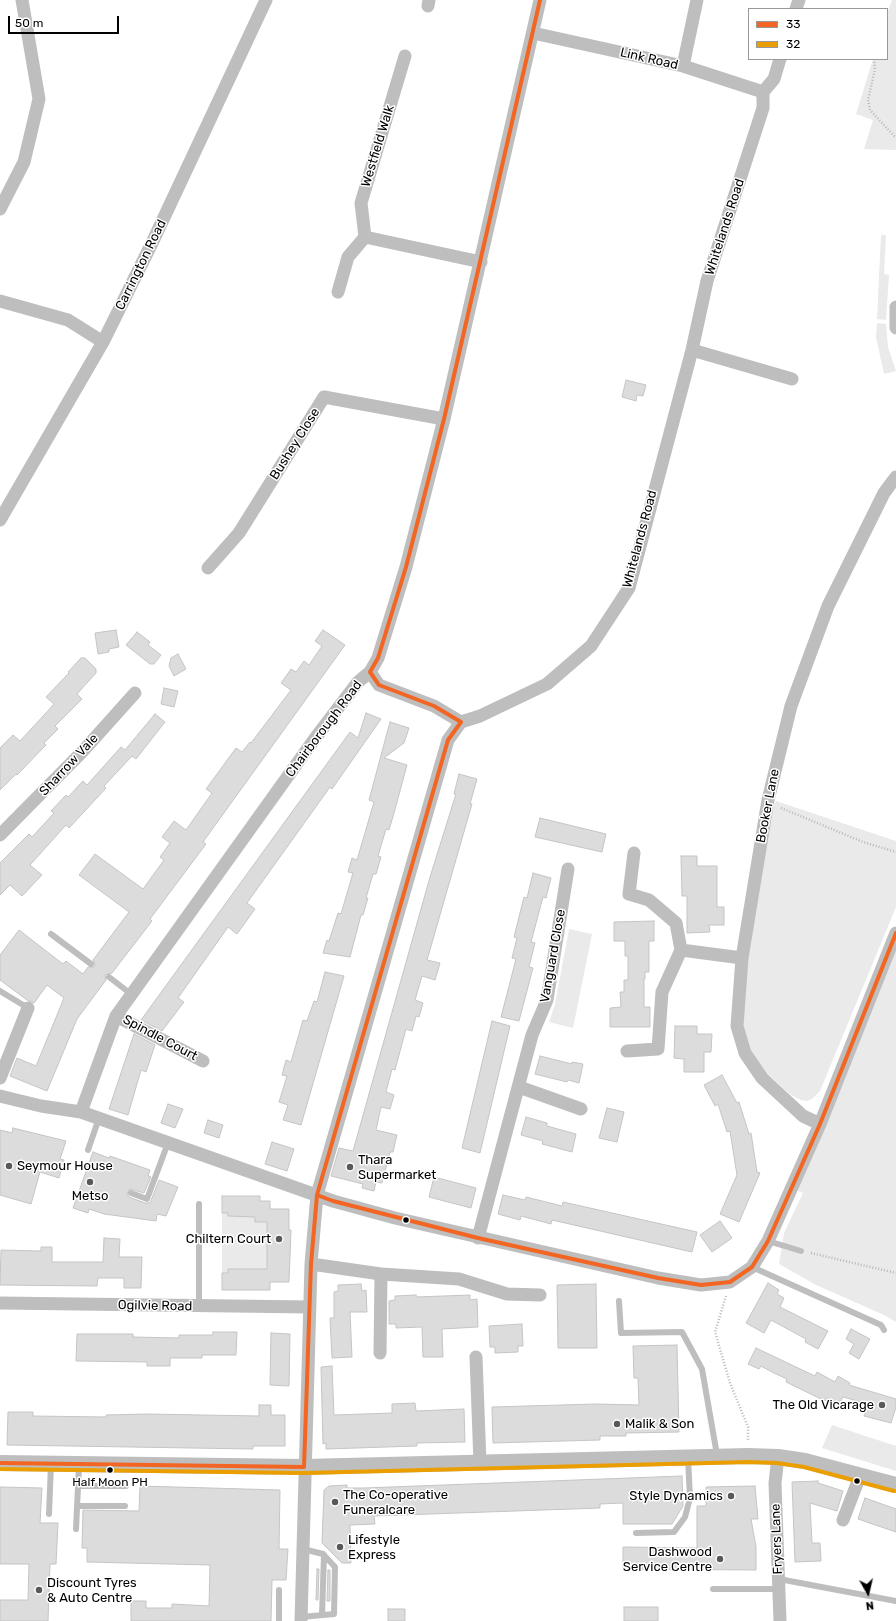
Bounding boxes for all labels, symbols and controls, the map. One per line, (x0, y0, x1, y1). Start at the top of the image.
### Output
scale bar (10, 8, 121, 34)
legend (748, 8, 888, 60)
text: 50 m (15, 16, 43, 30)
text: 33 (786, 17, 800, 31)
text: 32 (786, 37, 800, 51)
street label: Link Road (618, 45, 680, 73)
street label: Westfield Walk (358, 103, 398, 189)
street label: Whitelands Road (702, 177, 748, 277)
street label: Carrington Road (112, 217, 170, 313)
street label: Bushey Close (267, 405, 323, 483)
street label: Whitelands Road (619, 488, 661, 590)
street label: Chairborough Road (283, 678, 365, 780)
street label: Sharrow Vale (36, 731, 102, 799)
street label: Booker Lane (753, 768, 783, 844)
street label: Vanguard Close (537, 908, 569, 1004)
street label: Spindle Court (120, 1012, 200, 1064)
place label: Thara Supermarket (358, 1152, 436, 1183)
place label: Seymour House (17, 1158, 113, 1174)
marker: Seymour House (4, 1161, 14, 1171)
marker: Thara Supermarket (345, 1162, 355, 1172)
marker: Metso (85, 1177, 95, 1187)
place label: Metso (72, 1188, 108, 1204)
unlabelled marker (401, 1215, 411, 1225)
place label: Chiltern Court (186, 1231, 271, 1247)
marker: Chiltern Court (274, 1234, 284, 1244)
street label: Ogilvie Road (118, 1298, 192, 1314)
place label: The Old Vicarage (772, 1397, 874, 1413)
marker: The Old Vicarage (877, 1400, 887, 1410)
place label: Malik & Son (625, 1416, 694, 1432)
marker: Malik & Son (612, 1419, 622, 1429)
marker: Half Moon PH (105, 1465, 115, 1475)
place label: Half Moon PH (72, 1476, 148, 1490)
unlabelled marker (852, 1476, 862, 1486)
place label: The Co-operative Funeralcare (343, 1487, 448, 1518)
place label: Style Dynamics (629, 1488, 723, 1504)
marker: Style Dynamics (726, 1491, 736, 1501)
marker: The Co-operative Funeralcare (330, 1497, 340, 1507)
street label: Fryers Lane (768, 1503, 786, 1575)
place label: Lifestyle Express (348, 1532, 400, 1563)
marker: Lifestyle Express (335, 1542, 345, 1552)
place label: Dashwood Service Centre (623, 1544, 712, 1575)
marker: Dashwood Service Centre (715, 1554, 725, 1564)
north arrow (848, 1573, 888, 1613)
place label: Discount Tyres & Auto Centre (47, 1575, 137, 1606)
marker: Discount Tyres & Auto Centre (34, 1585, 44, 1595)
text: N (865, 1598, 875, 1612)

